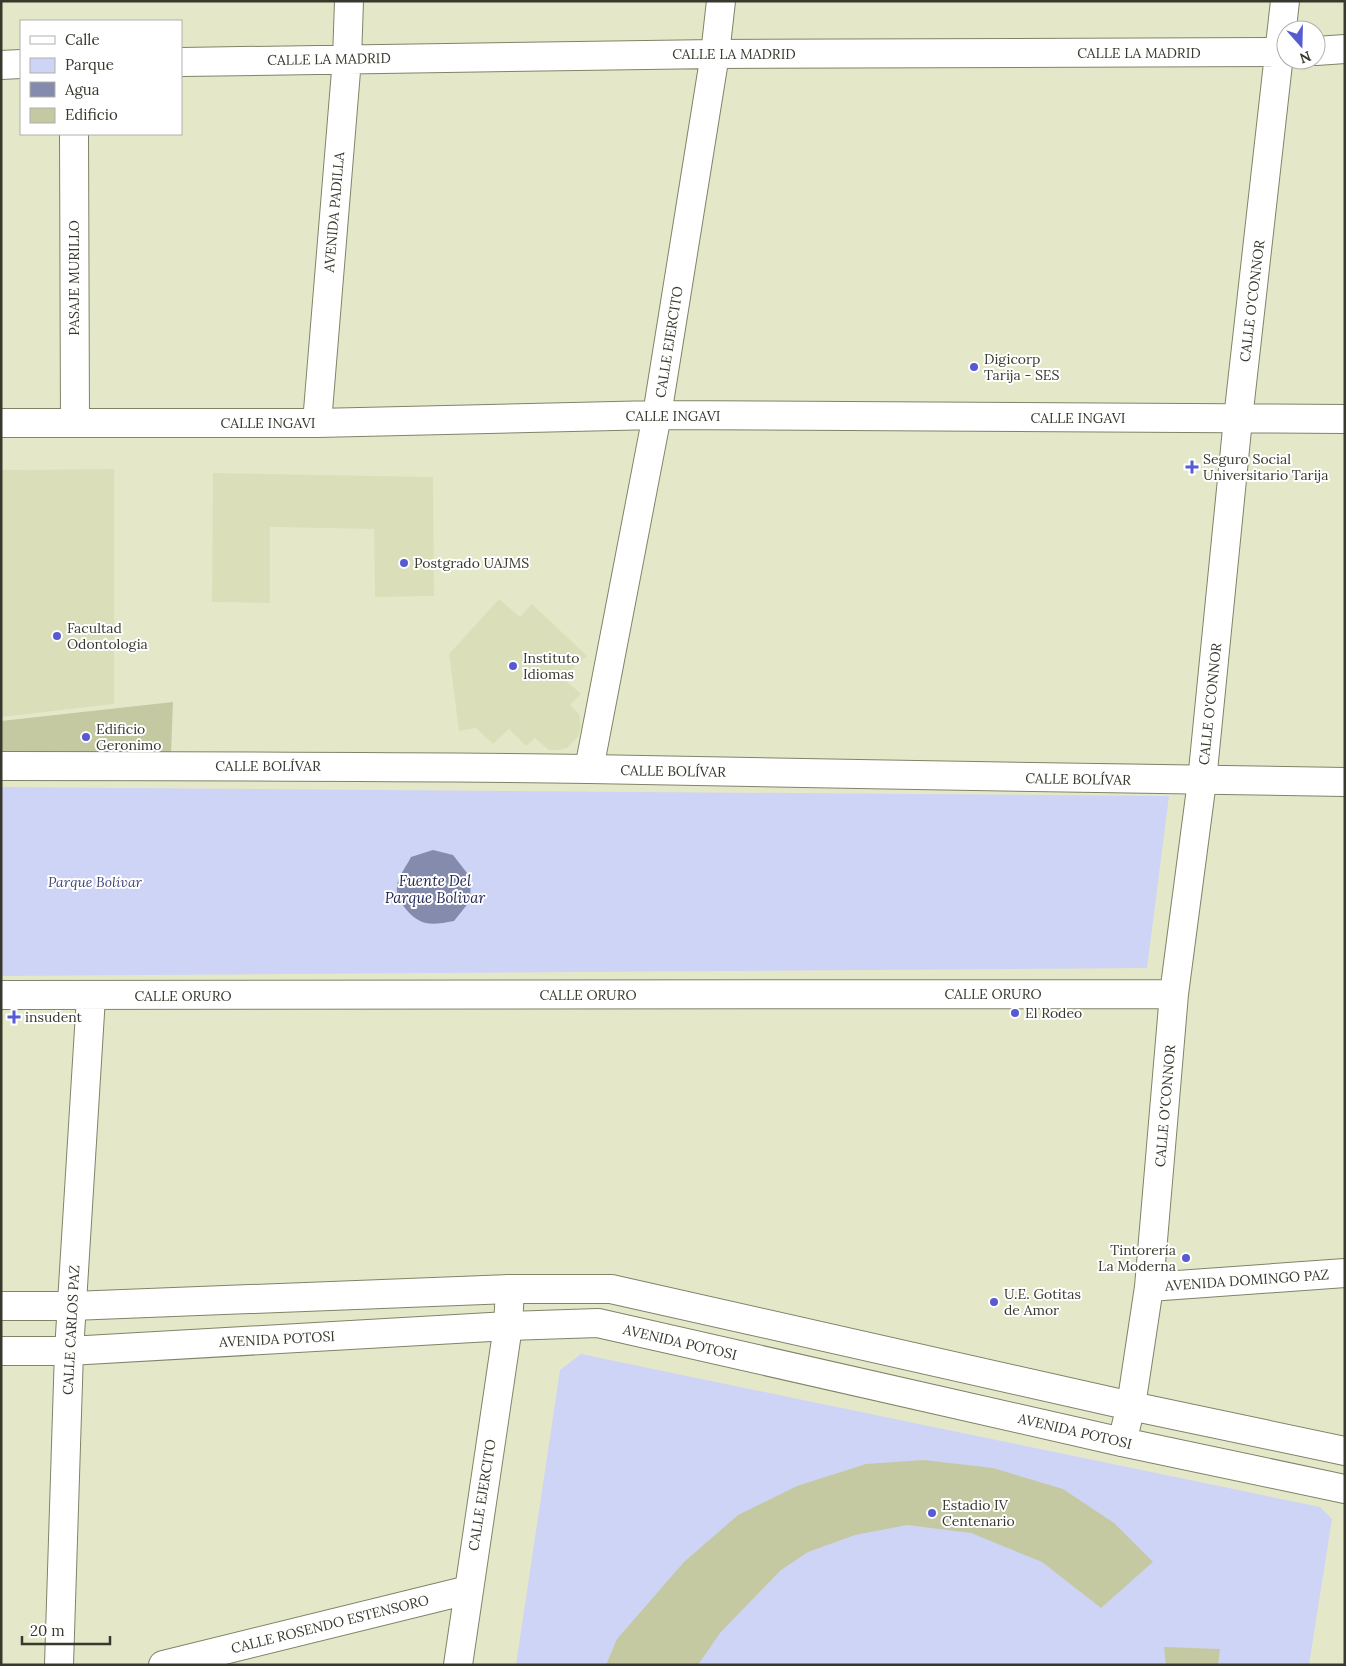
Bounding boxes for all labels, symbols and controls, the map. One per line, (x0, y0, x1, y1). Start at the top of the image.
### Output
legend (20, 20, 182, 135)
north arrow (1276, 20, 1326, 70)
text: Calle (65, 30, 100, 49)
street label: CALLE LA MADRID (1077, 44, 1201, 62)
street label: CALLE LA MADRID (672, 45, 796, 63)
text: N (1297, 47, 1314, 68)
street label: CALLE LA MADRID (267, 49, 391, 69)
text: Parque (65, 55, 114, 74)
text: Agua (64, 80, 100, 99)
text: Edificio (65, 105, 118, 124)
street label: AVENIDA PADILLA (320, 151, 348, 274)
street label: PASAJE MURILLO (65, 220, 83, 336)
street label: CALLE O'CONNOR (1236, 239, 1268, 363)
street label: CALLE EJERCITO (651, 285, 687, 399)
place label: Digicorp Tarija - SES (984, 350, 1060, 384)
marker: Digicorp Tarija - SES (968, 361, 980, 373)
street label: CALLE INGAVI (626, 407, 720, 425)
street label: CALLE INGAVI (1031, 409, 1125, 427)
street label: CALLE INGAVI (221, 414, 315, 432)
place label: Seguro Social Universitario Tarija (1203, 450, 1328, 484)
marker: Seguro Social Universitario Tarija (1185, 460, 1199, 474)
place label: Postgrado UAJMS (414, 554, 529, 572)
marker: Postgrado UAJMS (398, 557, 410, 569)
place label: Facultad Odontologia (67, 619, 148, 653)
marker: Facultad Odontologia (51, 630, 63, 642)
street label: CALLE O'CONNOR (1195, 642, 1225, 766)
place label: Instituto Idiomas (523, 649, 580, 683)
marker: Instituto Idiomas (507, 660, 519, 672)
place label: Edificio Geronimo (96, 720, 162, 754)
marker: Edificio Geronimo (80, 731, 92, 743)
street label: CALLE BOLÍVAR (215, 757, 321, 775)
street label: CALLE BOLÍVAR (620, 761, 726, 781)
street label: CALLE BOLÍVAR (1025, 769, 1131, 789)
water label: Fuente Del Parque Bolivar (385, 871, 485, 907)
park label: Parque Bolívar (48, 873, 143, 891)
street label: CALLE ORURO (944, 985, 1042, 1003)
street label: CALLE ORURO (539, 986, 637, 1004)
street label: CALLE ORURO (134, 987, 232, 1005)
place label: El Rodeo (1025, 1004, 1082, 1022)
marker: El Rodeo (1009, 1007, 1021, 1019)
place label: insudent (25, 1008, 83, 1026)
marker: insudent (7, 1010, 21, 1024)
street label: CALLE O'CONNOR (1151, 1044, 1179, 1168)
place label: Tintorería La Moderna (1098, 1241, 1176, 1275)
marker: Tintorería La Moderna (1180, 1252, 1192, 1264)
street label: CALLE CARLOS PAZ (59, 1265, 83, 1395)
street label: AVENIDA DOMINGO PAZ (1163, 1265, 1330, 1295)
place label: U.E. Gotitas de Amor (1004, 1285, 1081, 1319)
marker: U.E. Gotitas de Amor (988, 1296, 1000, 1308)
street label: AVENIDA POTOSI (620, 1320, 739, 1364)
street label: AVENIDA POTOSI (218, 1327, 336, 1351)
street label: AVENIDA POTOSI (1015, 1409, 1134, 1453)
street label: CALLE EJERCITO (464, 1438, 500, 1552)
place label: Estadio IV Centenario (942, 1496, 1015, 1530)
marker: Estadio IV Centenario (926, 1507, 938, 1519)
street label: CALLE ROSENDO ESTENSORO (229, 1591, 431, 1657)
scale bar (22, 1614, 110, 1646)
text: 20 m (30, 1621, 65, 1640)

